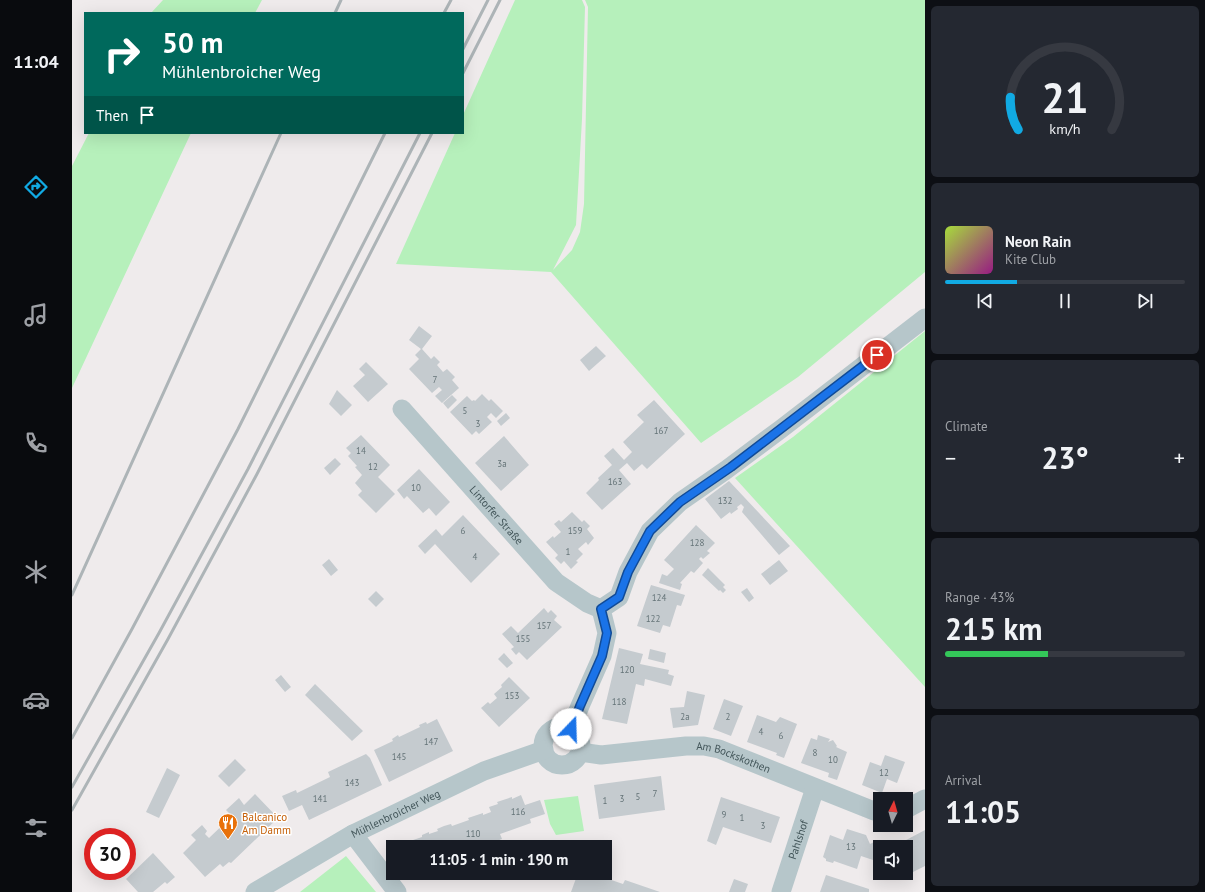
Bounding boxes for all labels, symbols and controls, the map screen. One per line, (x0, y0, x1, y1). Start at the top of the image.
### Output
text: 50 m (162, 24, 223, 61)
icon: right (96, 28, 148, 80)
text: 11:04 (13, 50, 59, 73)
text: Mühlenbroicher Weg (162, 60, 321, 83)
text: 21 (1041, 70, 1089, 123)
icon: arrive (136, 104, 158, 126)
text: Then (96, 106, 128, 125)
text: km/h (1049, 118, 1081, 137)
icon: directions (22, 173, 50, 201)
text: Neon Rain (1005, 232, 1071, 251)
text: Kite Club (1005, 251, 1056, 268)
icon: previous (974, 290, 996, 312)
icon: pause (1054, 290, 1076, 312)
icon: next (1134, 290, 1156, 312)
icon: music (22, 301, 50, 329)
pin (860, 338, 894, 372)
icon: arrive (866, 344, 888, 366)
house number: 7 (433, 374, 438, 385)
house number: 5 (463, 405, 468, 416)
house number: 3 (476, 418, 481, 429)
text: Climate (945, 418, 988, 435)
house number: 167 (654, 425, 668, 436)
icon: phone (22, 429, 50, 457)
text: 23° (1041, 438, 1089, 477)
text: − (945, 444, 956, 472)
text: + (1174, 444, 1185, 472)
house number: 14 (356, 445, 366, 456)
house number: 3a (497, 458, 507, 469)
house number: 12 (368, 461, 378, 472)
house number: 163 (608, 476, 622, 487)
house number: 10 (411, 482, 421, 493)
street label: Lintorfer Straße (466, 483, 527, 548)
house number: 132 (718, 495, 732, 506)
house number: 6 (461, 525, 466, 536)
house number: 159 (568, 525, 582, 536)
house number: 128 (690, 537, 704, 548)
house number: 1 (566, 546, 571, 557)
house number: 4 (473, 551, 478, 562)
icon: climate (22, 558, 50, 586)
text: Range · 43% (945, 589, 1014, 606)
house number: 124 (652, 592, 666, 603)
text: 215 km (945, 609, 1043, 648)
house number: 122 (646, 613, 660, 624)
house number: 157 (537, 620, 551, 631)
house number: 155 (516, 633, 530, 644)
house number: 120 (620, 664, 634, 675)
icon: car (22, 686, 50, 714)
house number: 153 (505, 690, 519, 701)
house number: 118 (612, 696, 626, 707)
position arrow (550, 708, 592, 750)
house number: 2a (680, 711, 690, 722)
house number: 2 (726, 711, 731, 722)
house number: 4 (759, 726, 764, 737)
house number: 6 (779, 730, 784, 741)
house number: 147 (424, 736, 438, 747)
street label: Am Bockskothen (696, 739, 773, 776)
house number: 8 (813, 747, 818, 758)
house number: 145 (392, 751, 406, 762)
house number: 10 (828, 754, 838, 765)
house number: 12 (879, 767, 889, 778)
text: Arrival (945, 772, 981, 789)
house number: 143 (345, 777, 359, 788)
street label: Mühlenbroicher Weg (349, 786, 442, 841)
house number: 7 (653, 788, 658, 799)
house number: 5 (636, 791, 641, 802)
north arrow (873, 792, 913, 832)
map controls (873, 792, 913, 880)
text: 11:05 (945, 792, 1021, 831)
house number: 141 (313, 793, 327, 804)
house number: 3 (620, 793, 625, 804)
house number: 1 (603, 795, 608, 806)
house number: 116 (511, 806, 525, 817)
house number: 9 (722, 809, 727, 820)
place label: Balcanico Am Damm (242, 810, 291, 837)
restaurant icon: Balcanico Am Damm (217, 812, 239, 840)
house number: 1 (740, 812, 745, 823)
icon: filters (22, 814, 50, 842)
street label: Pahlshof (785, 818, 811, 861)
house number: 3 (761, 820, 766, 831)
speed limit sign: 30 (84, 828, 136, 880)
house number: 110 (466, 828, 480, 839)
button: sound (873, 840, 913, 880)
house number: 13 (846, 841, 856, 852)
text: 11:05 · 1 min · 190 m (430, 850, 568, 869)

